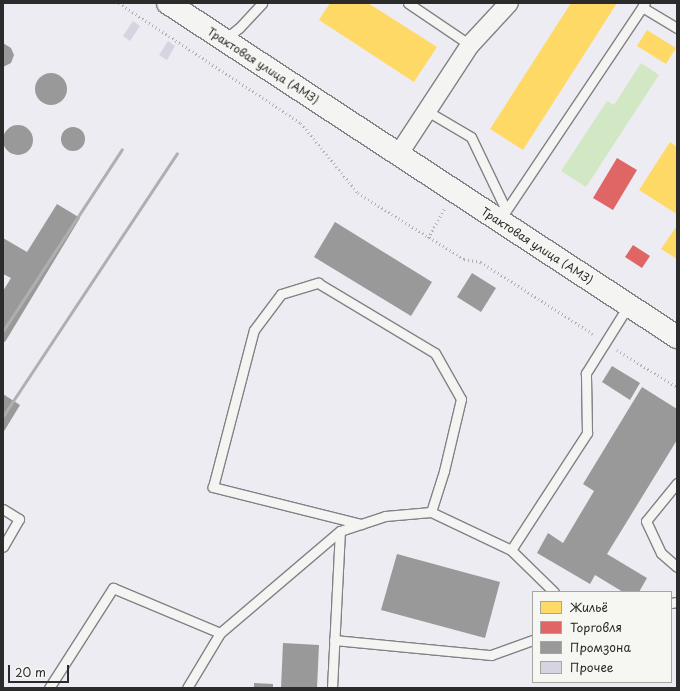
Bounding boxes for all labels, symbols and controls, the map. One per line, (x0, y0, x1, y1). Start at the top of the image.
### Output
street label: Трактовая улица (АМЗ) (204, 25, 322, 107)
street label: Трактовая улица (АМЗ) (478, 205, 596, 287)
legend (532, 591, 672, 683)
text: Жильё (570, 598, 608, 616)
text: Торговля (570, 618, 622, 636)
text: Промзона (570, 638, 631, 656)
scale bar (10, 657, 71, 683)
text: Прочее (570, 658, 613, 676)
text: 20 m (15, 663, 46, 681)

